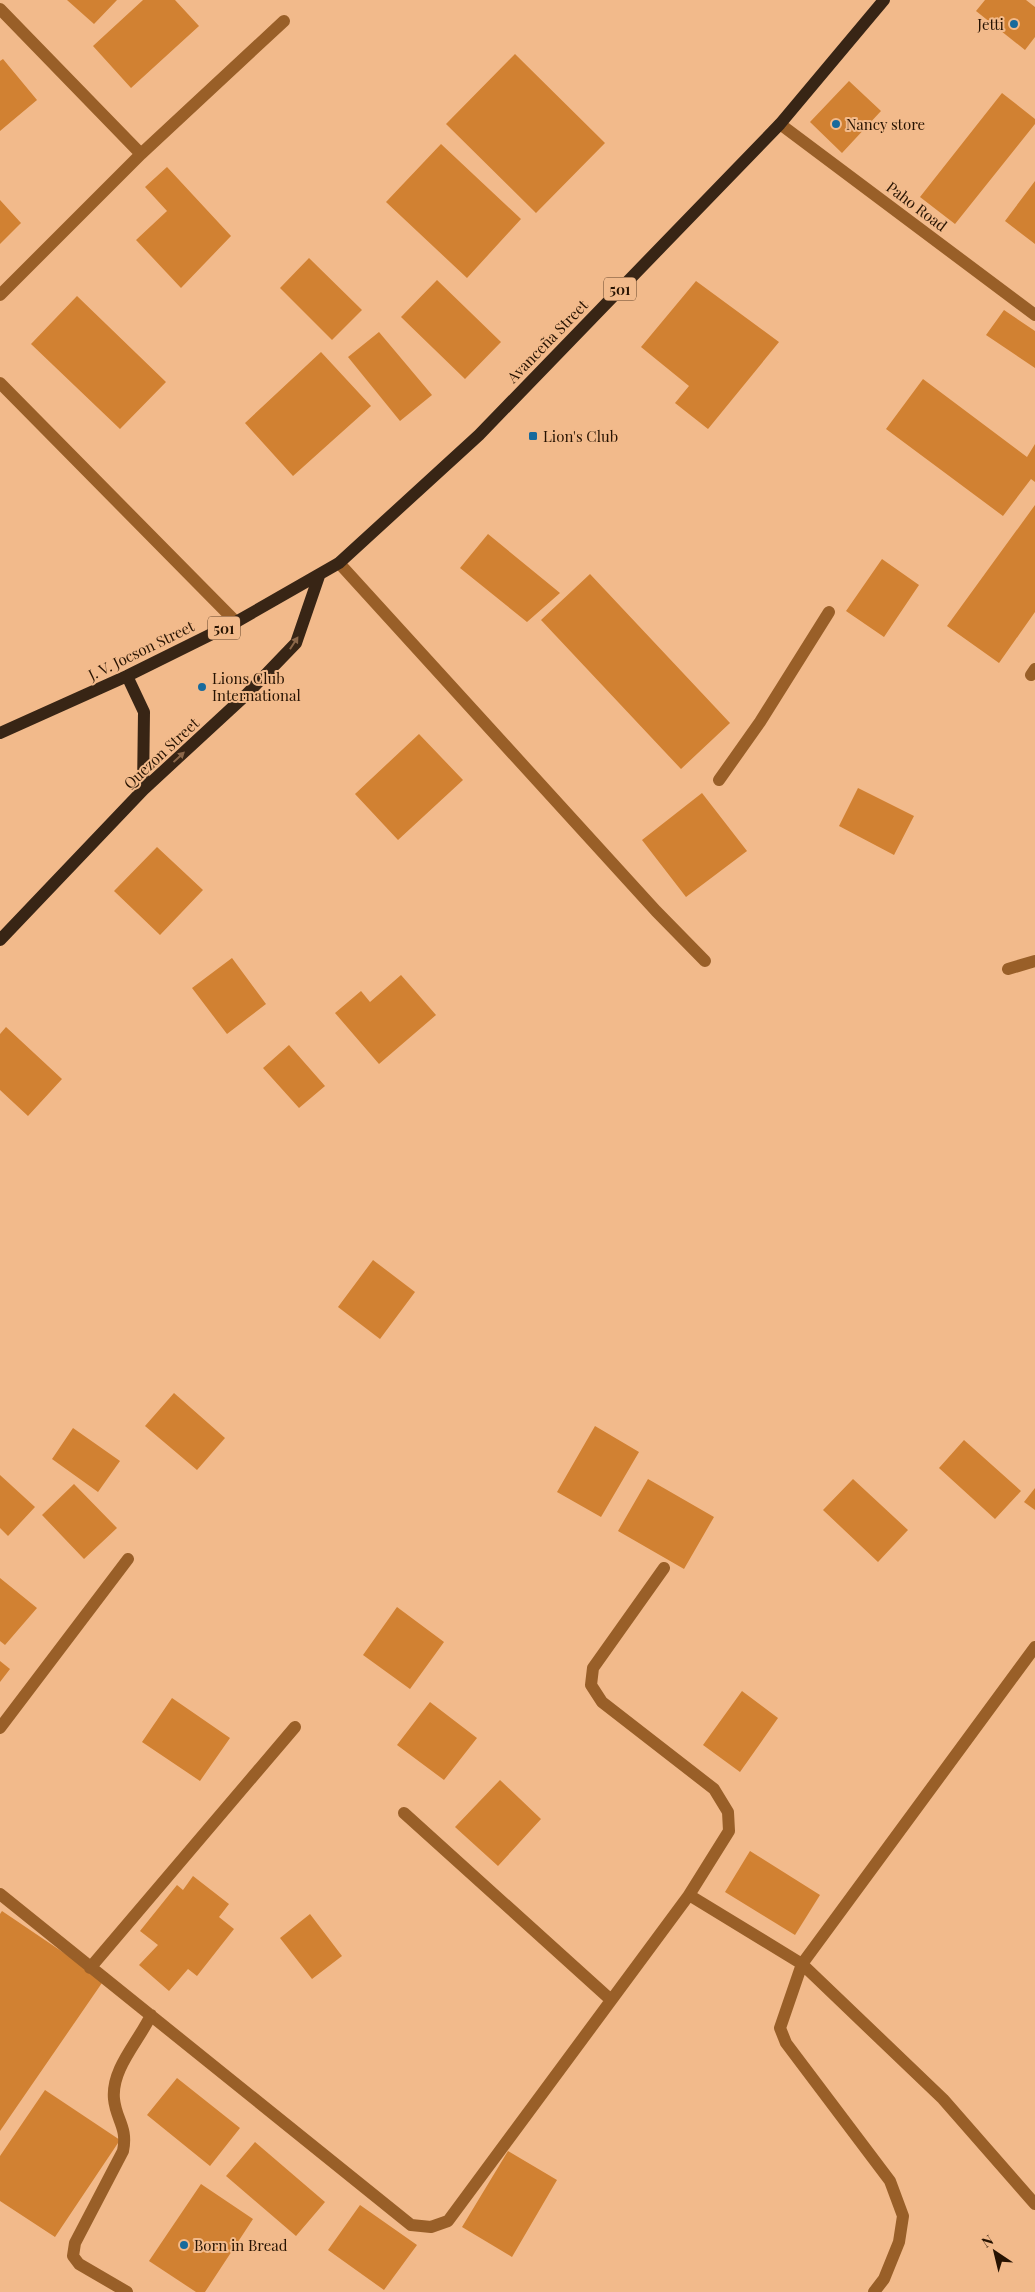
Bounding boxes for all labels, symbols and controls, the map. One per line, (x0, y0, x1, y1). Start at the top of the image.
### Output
place label: Jetti (976, 14, 1005, 34)
marker: Jetti (1008, 18, 1020, 30)
place label: Nancy store (846, 114, 925, 134)
marker: Nancy store (830, 118, 842, 130)
street label: Paho Road (883, 177, 952, 236)
road number: 501 (604, 278, 636, 300)
street label: Avanceña Street (502, 295, 592, 388)
place label: Lion's Club (543, 426, 618, 446)
marker: Lion's Club (527, 430, 539, 442)
street label: J. V. Jocson Street (84, 615, 198, 685)
road number: 501 (208, 616, 240, 640)
one-way arrow (290, 636, 299, 650)
place label: Lions Club International (212, 668, 301, 705)
marker: Lions Club International (196, 681, 208, 693)
street label: Quezon Street (119, 713, 203, 793)
one-way arrow (173, 751, 185, 763)
north arrow (970, 2227, 1020, 2277)
text: N (978, 2230, 997, 2252)
place label: Born in Bread (194, 2235, 288, 2255)
marker: Born in Bread (178, 2239, 190, 2251)

